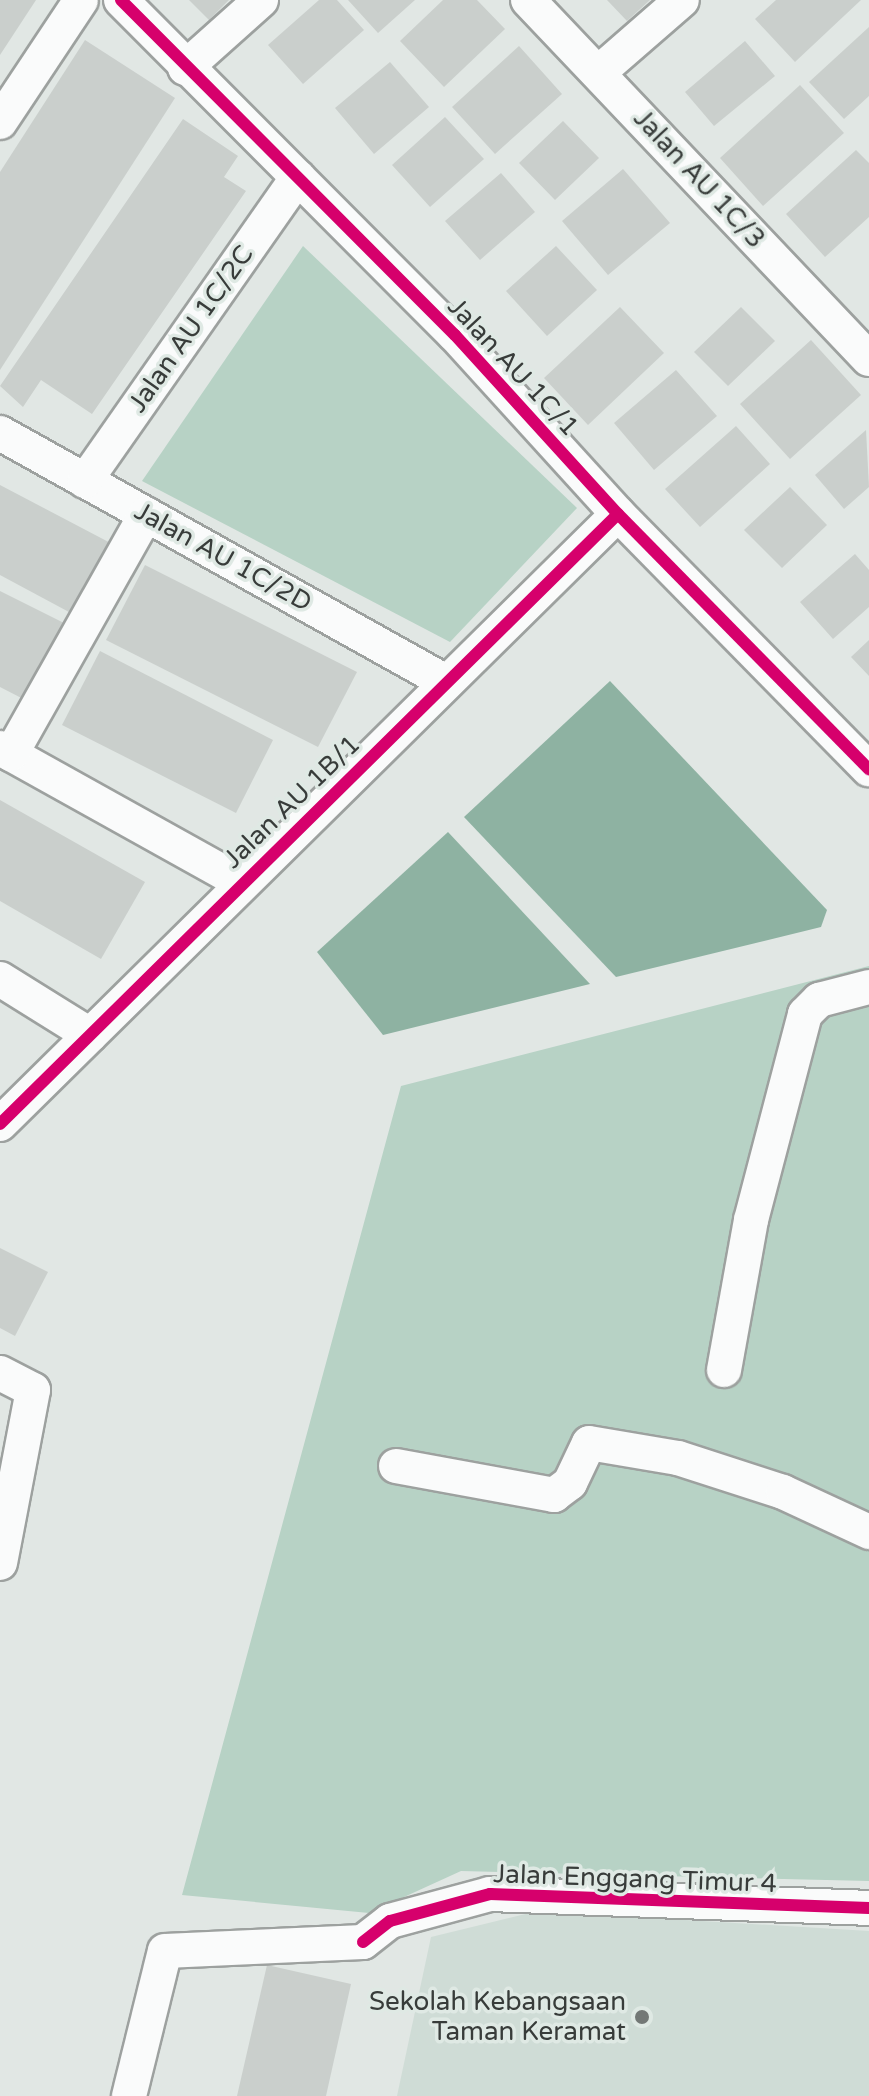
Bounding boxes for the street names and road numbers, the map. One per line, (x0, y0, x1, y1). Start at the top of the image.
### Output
street label: Jalan AU 1C/3 (627, 103, 771, 255)
street label: Jalan AU 1C/2C (122, 240, 260, 418)
street label: Jalan AU 1C/1 (441, 291, 585, 443)
street label: Jalan AU 1C/2D (129, 495, 317, 619)
street label: Jalan AU 1B/1 (217, 729, 367, 875)
street label: Jalan Enggang Timur 4 (493, 1858, 777, 1900)

